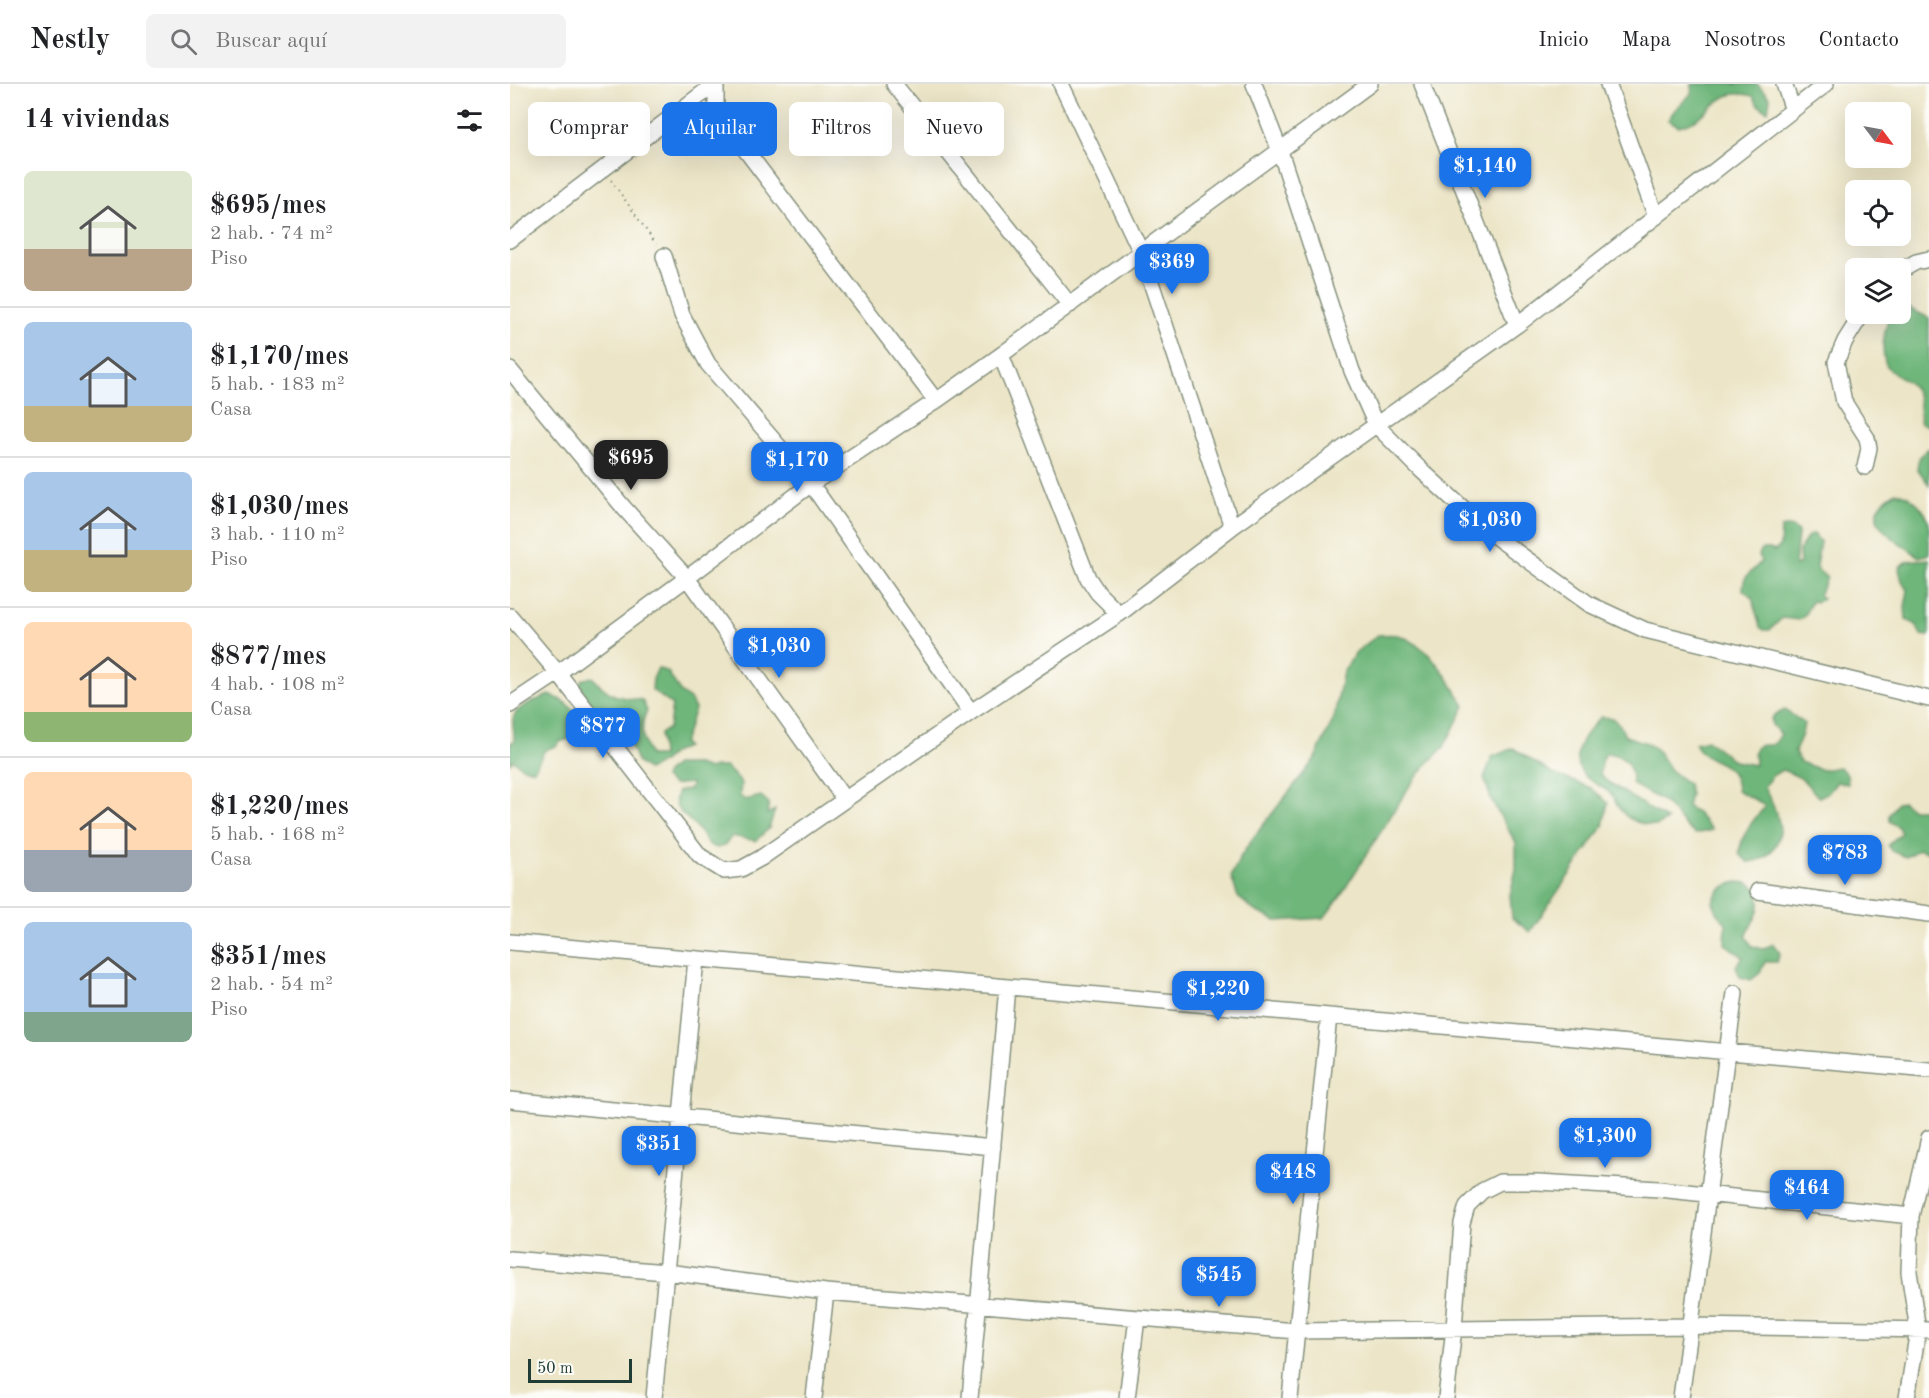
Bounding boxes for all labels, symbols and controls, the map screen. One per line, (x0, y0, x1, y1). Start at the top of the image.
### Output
search box (146, 14, 566, 68)
icon: search (167, 25, 200, 58)
text: Nestly (30, 27, 110, 55)
text: Buscar aquí (215, 30, 327, 52)
text: Inicio (1538, 30, 1589, 51)
text: Mapa (1622, 30, 1671, 51)
text: Nosotros (1704, 30, 1786, 51)
text: Contacto (1819, 30, 1899, 51)
chip: Comprar (528, 102, 650, 156)
chip: Alquilar (662, 102, 777, 156)
chip: Filtros (789, 102, 892, 156)
chip: Nuevo (904, 102, 1004, 156)
north arrow (1845, 102, 1911, 168)
map controls (1845, 102, 1911, 324)
icon: filters (453, 104, 486, 137)
text: 14 viviendas (24, 107, 170, 133)
pin: $1,140 (1436, 148, 1534, 199)
text: $1,140 (1453, 157, 1517, 177)
button: locate (1845, 180, 1911, 246)
text: $695/mes (210, 193, 326, 219)
icon: home (72, 195, 144, 267)
text: 2 hab. · 74 m² (210, 224, 333, 244)
pin: $369 (1136, 244, 1208, 295)
text: Piso (210, 249, 248, 269)
text: $369 (1149, 253, 1195, 273)
button: layers (1845, 258, 1911, 324)
text: $1,170/mes (210, 344, 349, 370)
icon: home (72, 346, 144, 418)
text: 5 hab. · 183 m² (210, 375, 344, 395)
text: Casa (210, 400, 252, 420)
pin: $695 (595, 440, 667, 491)
pin: $1,170 (748, 442, 846, 493)
text: $695 (608, 449, 654, 469)
text: $1,170 (765, 451, 829, 471)
text: $1,030/mes (210, 494, 349, 520)
icon: home (72, 496, 144, 568)
pin: $1,030 (1441, 502, 1539, 553)
text: $1,030 (1458, 511, 1522, 531)
text: 3 hab. · 110 m² (210, 525, 344, 545)
text: Piso (210, 550, 248, 570)
pin: $1,030 (730, 628, 828, 679)
text: $1,030 (747, 637, 811, 657)
text: $877/mes (210, 644, 326, 670)
icon: home (72, 646, 144, 718)
text: 4 hab. · 108 m² (210, 675, 344, 695)
text: Casa (210, 700, 252, 720)
pin: $877 (567, 708, 639, 759)
text: $877 (580, 717, 626, 737)
text: $1,220/mes (210, 794, 349, 820)
icon: home (72, 796, 144, 868)
text: 5 hab. · 168 m² (210, 825, 344, 845)
pin: $783 (1809, 835, 1881, 886)
text: $783 (1822, 844, 1868, 864)
text: Casa (210, 850, 252, 870)
text: $351/mes (210, 944, 326, 970)
icon: home (72, 946, 144, 1018)
pin: $1,220 (1169, 971, 1267, 1022)
text: 2 hab. · 54 m² (210, 975, 333, 995)
text: $1,220 (1186, 980, 1250, 1000)
text: Piso (210, 1000, 248, 1020)
pin: $1,300 (1556, 1118, 1654, 1169)
pin: $351 (623, 1126, 695, 1177)
text: $1,300 (1573, 1127, 1637, 1147)
text: $351 (636, 1135, 682, 1155)
pin: $448 (1257, 1154, 1329, 1205)
text: $448 (1270, 1163, 1316, 1183)
pin: $464 (1771, 1170, 1843, 1221)
text: $464 (1784, 1179, 1830, 1199)
pin: $545 (1183, 1257, 1255, 1308)
text: $545 (1196, 1266, 1242, 1286)
scale bar (528, 1356, 632, 1384)
text: 50 m (537, 1361, 573, 1377)

